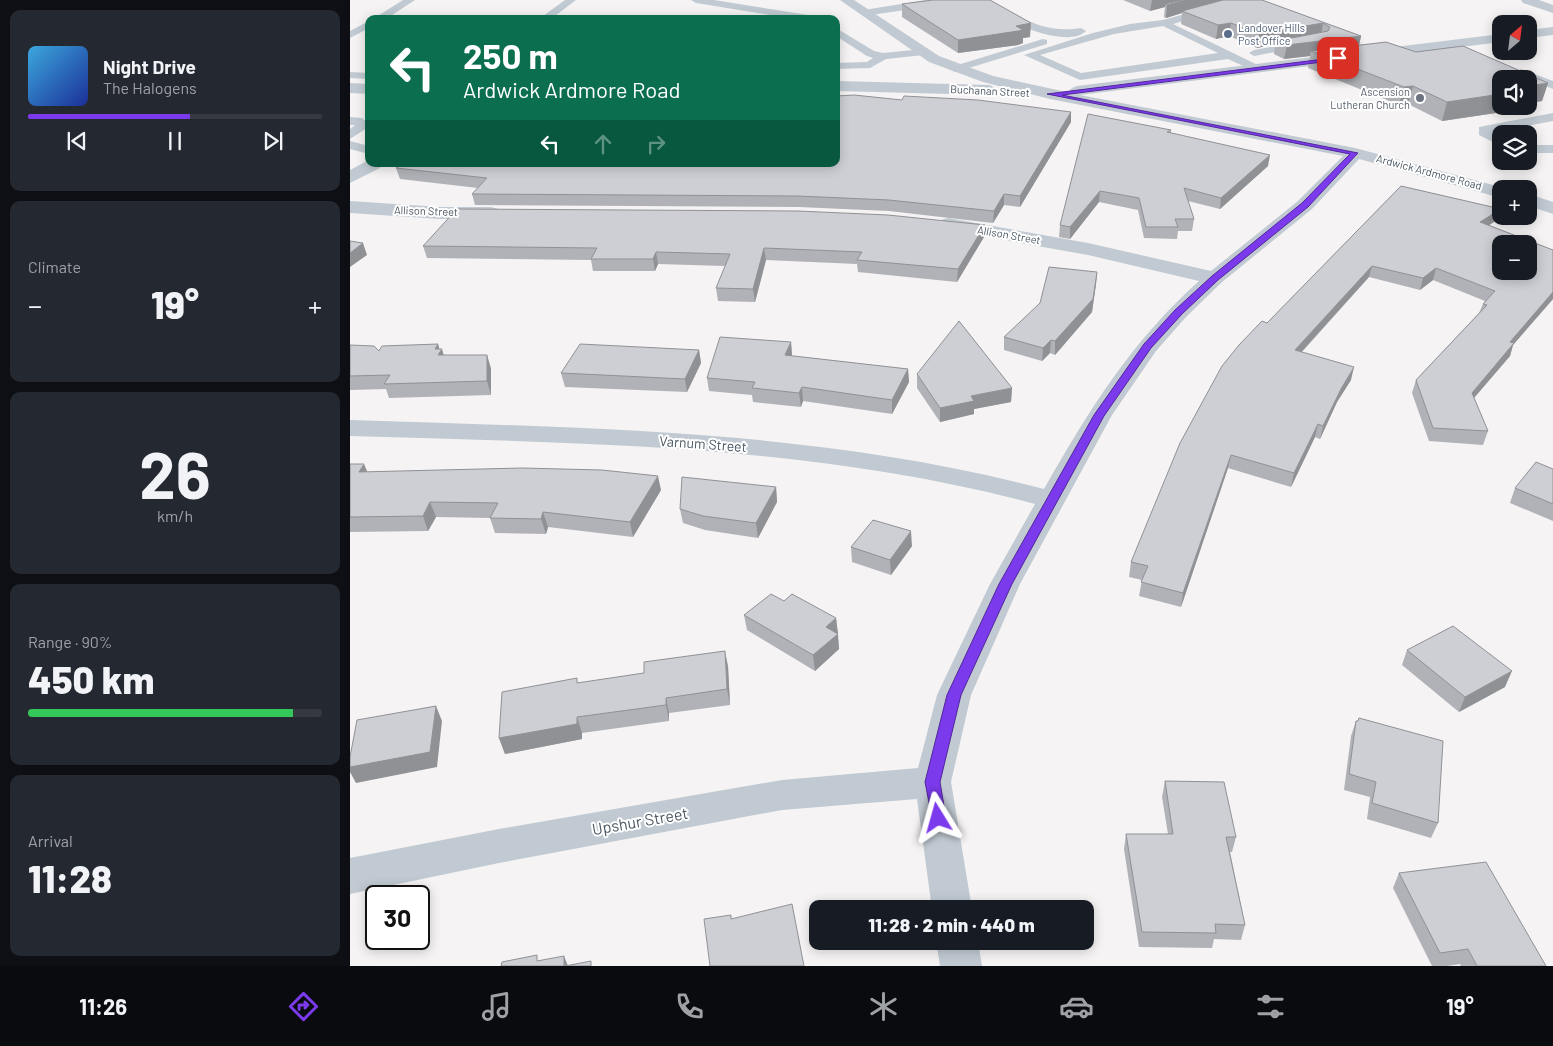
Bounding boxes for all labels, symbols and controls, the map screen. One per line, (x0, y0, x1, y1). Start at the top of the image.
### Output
north arrow (1492, 15, 1538, 60)
map controls (1492, 15, 1537, 280)
place label: Landover Hills Post Office (1238, 21, 1305, 47)
marker: Landover Hills Post Office (1222, 28, 1234, 40)
text: 250 m (463, 34, 558, 76)
icon: left (380, 35, 445, 100)
pin (1317, 37, 1359, 79)
icon: arrive (1324, 44, 1352, 72)
text: Night Drive (103, 55, 196, 78)
button: sound (1492, 70, 1537, 115)
text: Ardwick Ardmore Road (463, 76, 681, 102)
text: The Halogens (103, 78, 197, 97)
street label: Buchanan Street (950, 82, 1030, 99)
place label: Ascension Lutheran Church (1330, 85, 1410, 111)
marker: Ascension Lutheran Church (1414, 92, 1426, 104)
button: layers (1492, 125, 1537, 170)
icon: previous (63, 127, 91, 155)
icon: pause (161, 127, 189, 155)
icon: next (259, 127, 287, 155)
icon: left (536, 130, 564, 158)
icon: ahead (589, 130, 617, 158)
icon: right (642, 130, 670, 158)
street label: Ardwick Ardmore Road (1375, 151, 1483, 192)
button: + (1492, 180, 1537, 225)
street label: Allison Street (394, 203, 458, 218)
street label: Allison Street (976, 223, 1042, 246)
button: − (1492, 235, 1537, 280)
text: Climate (28, 257, 81, 276)
text: 19° (151, 281, 199, 327)
text: − (28, 288, 42, 322)
text: + (308, 288, 322, 322)
street label: Varnum Street (659, 432, 747, 455)
text: 26 (139, 434, 211, 512)
text: km/h (157, 506, 193, 525)
text: Range · 90% (28, 632, 112, 651)
text: 450 km (28, 656, 154, 702)
position arrow (911, 791, 963, 843)
street label: Upshur Street (591, 803, 689, 838)
text: Arrival (28, 831, 73, 850)
text: 11:28 (28, 855, 112, 901)
speed limit sign: 30 (365, 885, 430, 950)
text: 11:28 · 2 min · 440 m (868, 913, 1035, 936)
icon: directions (286, 989, 321, 1024)
icon: music (479, 989, 514, 1024)
icon: phone (672, 989, 707, 1024)
icon: climate (866, 989, 901, 1024)
icon: car (1059, 989, 1094, 1024)
icon: filters (1253, 989, 1288, 1024)
text: 11:26 (79, 993, 127, 1019)
text: 19° (1446, 993, 1474, 1019)

